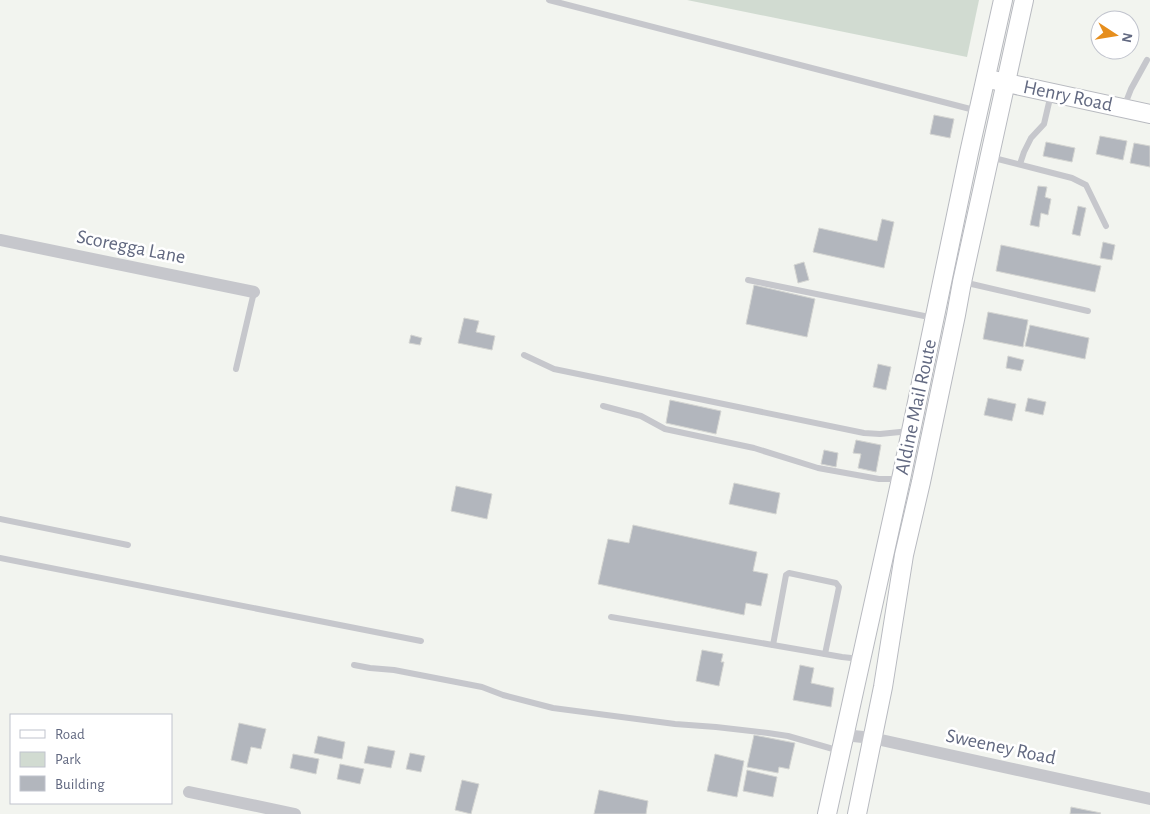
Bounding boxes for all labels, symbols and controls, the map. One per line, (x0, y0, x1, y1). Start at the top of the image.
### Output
north arrow (1090, 10, 1140, 60)
text: N (1119, 31, 1135, 44)
street label: Henry Road (1021, 77, 1115, 115)
street label: Scoregga Lane (75, 227, 187, 267)
street label: Aldine Mail Route (892, 337, 940, 477)
legend (10, 714, 172, 804)
street label: Sweeney Road (944, 726, 1058, 768)
text: Road (55, 727, 85, 742)
text: Park (55, 752, 81, 767)
text: Building (55, 777, 105, 792)

